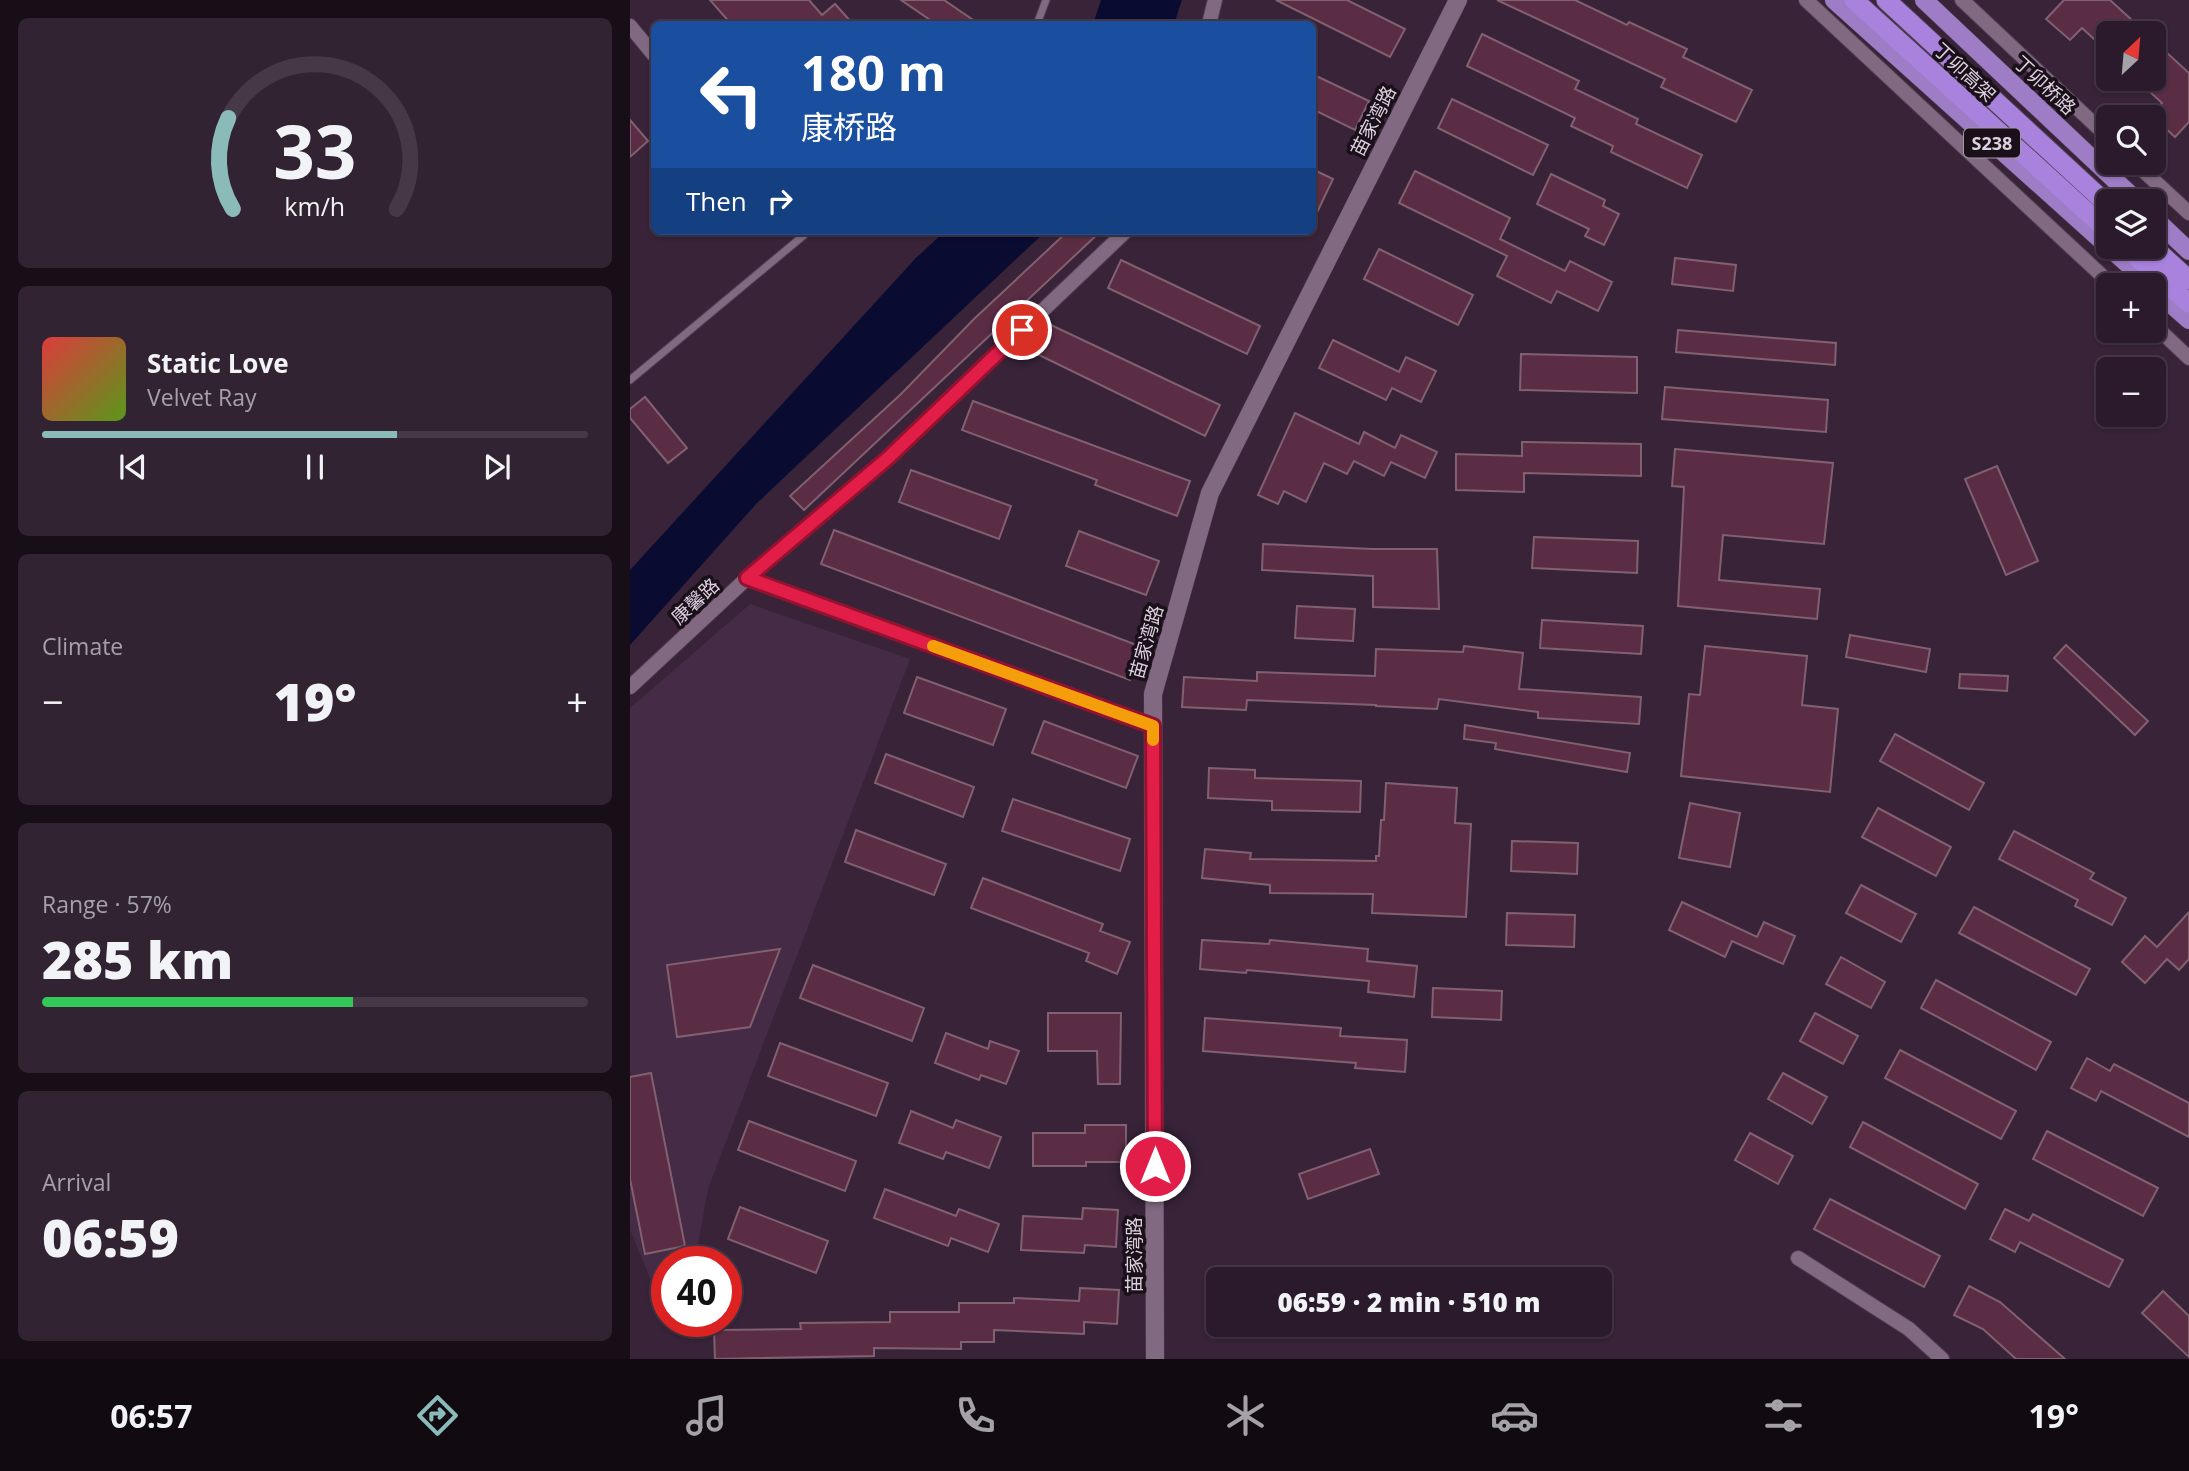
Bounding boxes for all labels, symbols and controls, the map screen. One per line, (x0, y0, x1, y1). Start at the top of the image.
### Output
north arrow (2096, 21, 2166, 91)
map controls (2096, 21, 2166, 427)
street label: 丁卯高架 (1928, 37, 2002, 107)
text: 180 m (801, 39, 946, 105)
icon: left (686, 49, 777, 140)
street label: 丁卯桥路 (2008, 50, 2082, 120)
street label: 苗家湾路 (1344, 81, 1402, 161)
text: 33 (273, 101, 357, 200)
text: 康桥路 (801, 105, 897, 148)
button: search (2096, 105, 2166, 175)
road number: S238 (1964, 128, 2020, 158)
icon: right (761, 182, 799, 220)
text: Then (686, 183, 747, 219)
text: km/h (285, 189, 345, 223)
button: layers (2096, 189, 2166, 259)
button: + (2096, 273, 2166, 343)
pin (992, 300, 1052, 360)
icon: arrive (1003, 311, 1041, 349)
text: Static Love (147, 345, 289, 381)
button: − (2096, 357, 2166, 427)
text: Velvet Ray (147, 381, 257, 413)
icon: previous (114, 448, 152, 486)
icon: pause (296, 448, 334, 486)
icon: next (478, 448, 516, 486)
street label: 康馨路 (665, 572, 725, 630)
street label: 苗家湾路 (1123, 602, 1169, 682)
text: Climate (42, 630, 123, 662)
text: 19° (274, 665, 356, 736)
text: − (42, 675, 64, 727)
text: + (566, 675, 588, 727)
text: Range · 57% (42, 888, 172, 920)
text: 285 km (42, 923, 233, 994)
position arrow (1118, 1129, 1192, 1203)
text: Arrival (42, 1166, 111, 1198)
text: 06:59 (42, 1201, 179, 1272)
street label: 苗家湾路 (1121, 1217, 1147, 1293)
speed limit sign: 40 (651, 1246, 742, 1337)
text: 06:59 · 2 min · 510 m (1278, 1284, 1540, 1320)
icon: directions (413, 1391, 462, 1440)
icon: music (682, 1391, 731, 1440)
icon: phone (951, 1391, 1000, 1440)
icon: climate (1221, 1391, 1270, 1440)
icon: car (1490, 1391, 1539, 1440)
icon: filters (1759, 1391, 1808, 1440)
text: 06:57 (110, 1394, 192, 1437)
text: 19° (2029, 1394, 2079, 1437)

